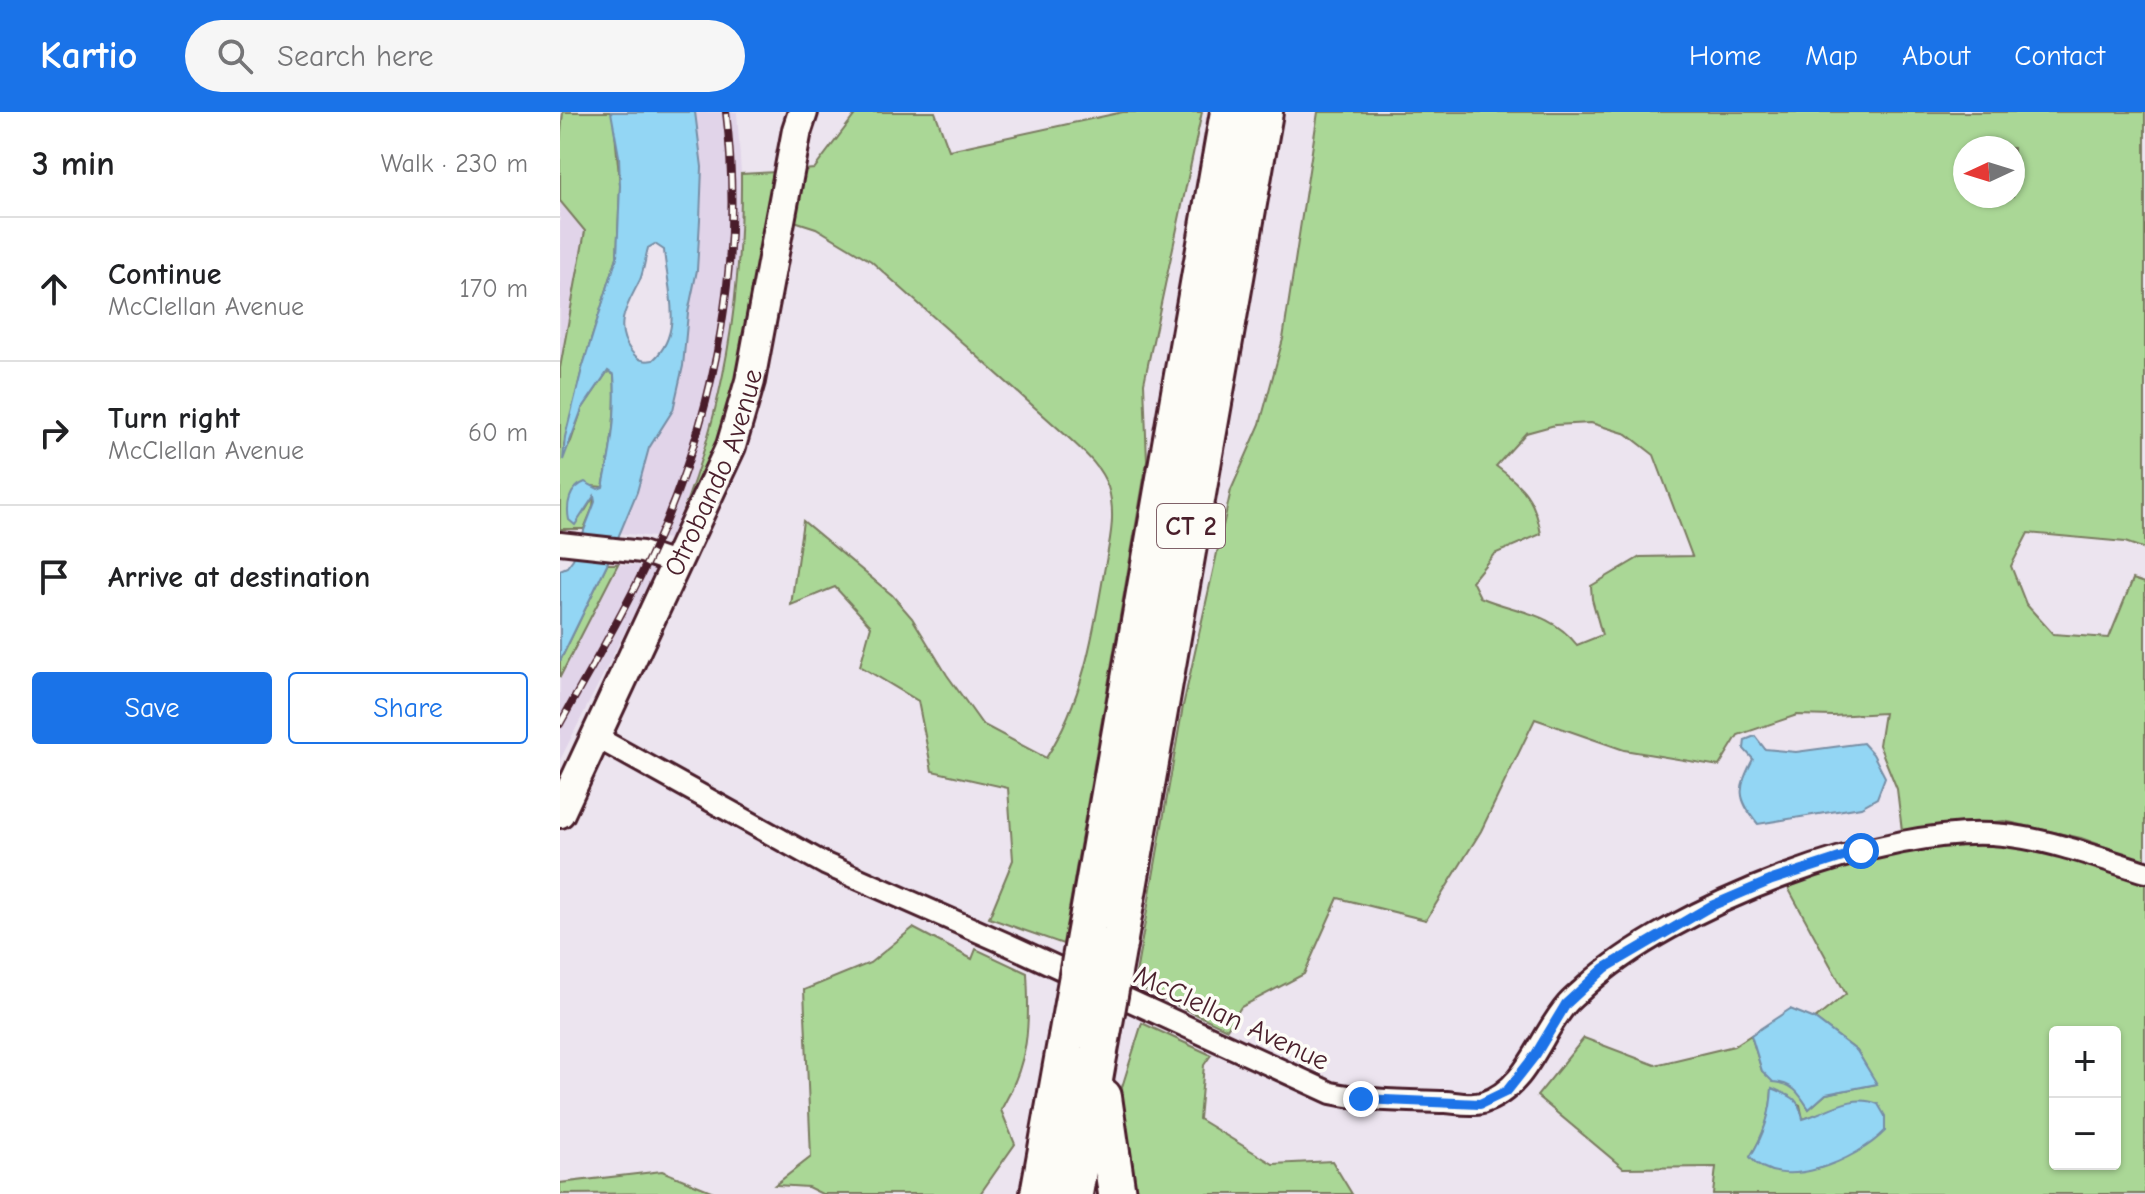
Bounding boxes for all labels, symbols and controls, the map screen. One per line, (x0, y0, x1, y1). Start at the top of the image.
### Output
search box (185, 20, 745, 92)
text: Kartio (40, 34, 137, 78)
icon: search (213, 34, 257, 78)
text: Search here (277, 39, 433, 74)
text: Home (1689, 40, 1761, 72)
text: Map (1805, 40, 1858, 72)
text: About (1902, 40, 1970, 72)
text: Contact (2014, 40, 2105, 72)
north arrow (1953, 136, 2025, 208)
text: 3 min (32, 144, 115, 184)
text: Walk · 230 m (381, 149, 528, 179)
text: Continue (108, 257, 222, 292)
icon: ahead (32, 267, 76, 311)
text: 170 m (459, 274, 528, 304)
text: McClellan Avenue (108, 292, 304, 322)
street label: Otrobando Avenue (658, 367, 769, 581)
text: Turn right (108, 401, 240, 436)
icon: right (32, 411, 76, 455)
text: 60 m (468, 418, 528, 448)
text: McClellan Avenue (108, 436, 304, 466)
road number: CT 2 (1157, 504, 1225, 548)
icon: arrive (32, 555, 76, 599)
text: Arrive at destination (108, 560, 370, 595)
button: Save (32, 672, 272, 744)
button: Share (288, 672, 528, 744)
route start (1843, 833, 1879, 869)
street label: McClellan Avenue (1129, 959, 1334, 1077)
map controls (2049, 1026, 2121, 1170)
button: + (2049, 1026, 2121, 1098)
route end (1343, 1081, 1379, 1117)
button: − (2049, 1098, 2121, 1170)

